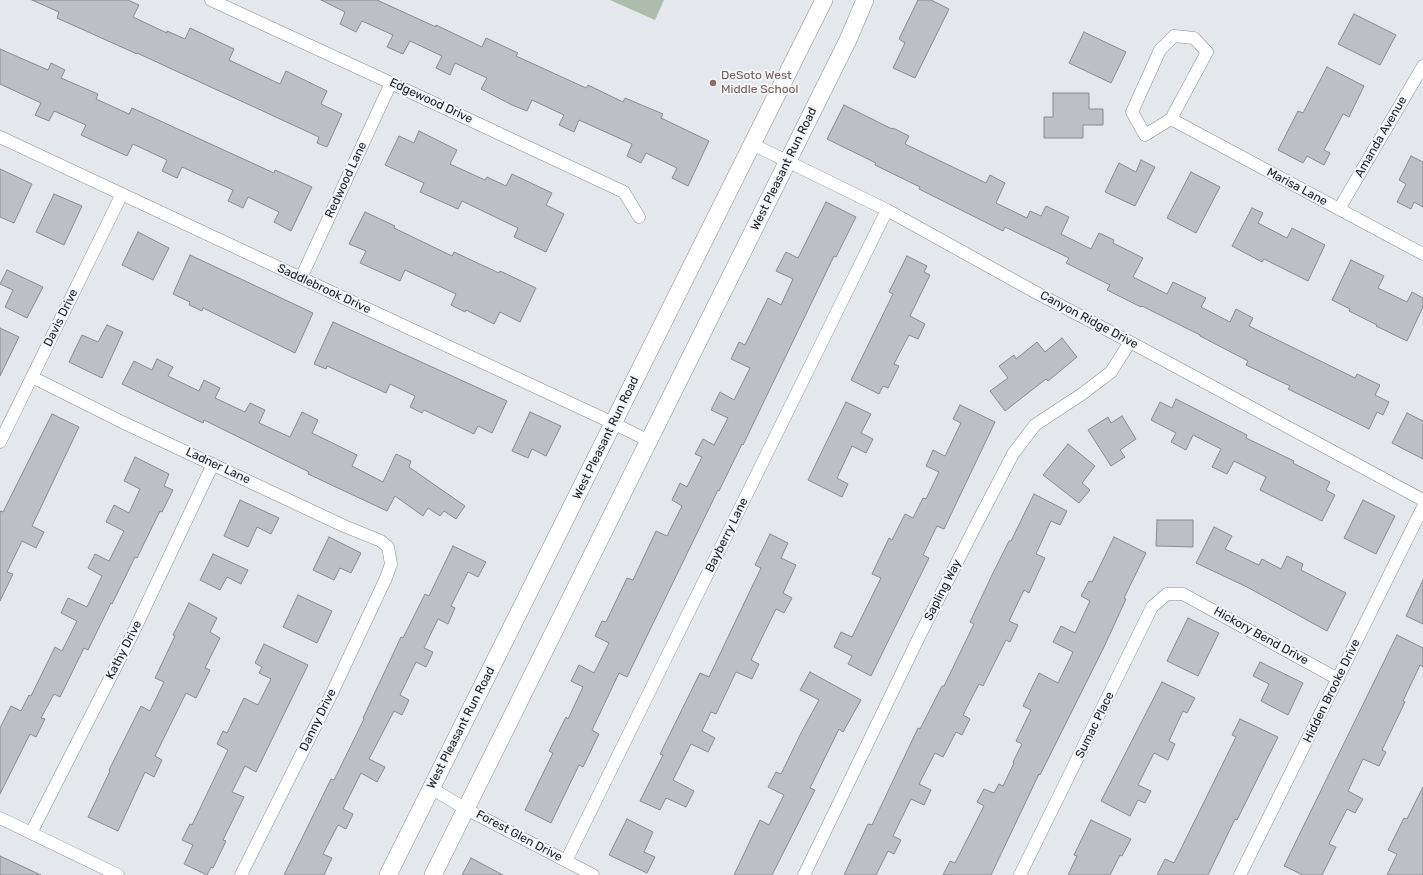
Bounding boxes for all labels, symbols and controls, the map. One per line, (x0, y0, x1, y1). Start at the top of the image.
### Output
place label: DeSoto West Middle School (721, 69, 798, 97)
street label: Edgewood Drive (387, 75, 475, 127)
marker: DeSoto West Middle School (708, 78, 718, 88)
street label: Amanda Avenue (1352, 94, 1410, 180)
street label: West Pleasant Run Road (748, 105, 820, 233)
street label: Redwood Lane (322, 140, 370, 220)
street label: Marisa Lane (1264, 165, 1330, 209)
street label: Saddlebrook Drive (275, 261, 373, 317)
street label: Davis Drive (41, 287, 81, 349)
street label: Canyon Ridge Drive (1038, 288, 1140, 352)
street label: West Pleasant Run Road (570, 374, 642, 502)
street label: Ladner Lane (184, 445, 252, 487)
street label: Bayberry Lane (703, 495, 751, 575)
street label: Sapling Way (921, 557, 965, 623)
street label: Hickory Bend Drive (1211, 604, 1311, 668)
street label: Kathy Drive (103, 618, 145, 682)
street label: Hidden Brooke Drive (1301, 637, 1363, 745)
street label: West Pleasant Run Road (424, 665, 498, 791)
street label: Danny Drive (297, 686, 339, 754)
street label: Sumac Place (1073, 689, 1117, 761)
street label: Forest Glen Drive (473, 807, 565, 865)

